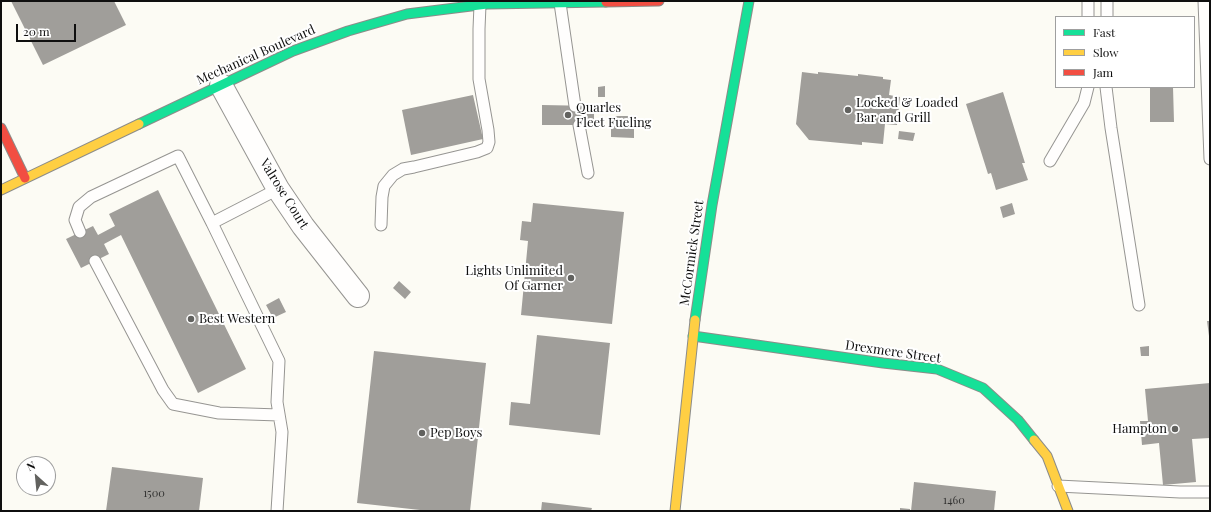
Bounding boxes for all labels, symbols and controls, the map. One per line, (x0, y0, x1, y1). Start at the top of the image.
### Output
scale bar (18, 16, 78, 42)
legend (1055, 16, 1195, 88)
street label: Mechanical Boulevard (194, 22, 318, 88)
text: 20 m (23, 23, 50, 39)
text: Fast (1093, 24, 1115, 40)
text: Slow (1093, 44, 1119, 60)
text: Jam (1093, 64, 1113, 80)
place label: Locked & Loaded Bar and Grill (856, 95, 958, 126)
place label: Quarles Fleet Fueling (576, 100, 651, 131)
marker: Locked & Loaded Bar and Grill (843, 105, 853, 115)
marker: Quarles Fleet Fueling (563, 110, 573, 120)
street label: Valrose Court (256, 156, 312, 232)
street label: McCormick Street (677, 199, 707, 307)
place label: Lights Unlimited Of Garner (465, 263, 563, 294)
marker: Lights Unlimited Of Garner (566, 273, 576, 283)
place label: Best Western (199, 311, 275, 327)
marker: Best Western (186, 314, 196, 324)
street label: Drexmere Street (844, 338, 942, 366)
place label: Hampton (1112, 421, 1167, 437)
marker: Hampton (1170, 424, 1180, 434)
place label: Pep Boys (430, 425, 482, 441)
marker: Pep Boys (417, 428, 427, 438)
north arrow (16, 456, 56, 496)
text: N (24, 457, 38, 474)
house number: 1500 (143, 487, 165, 501)
house number: 1460 (943, 494, 965, 508)

